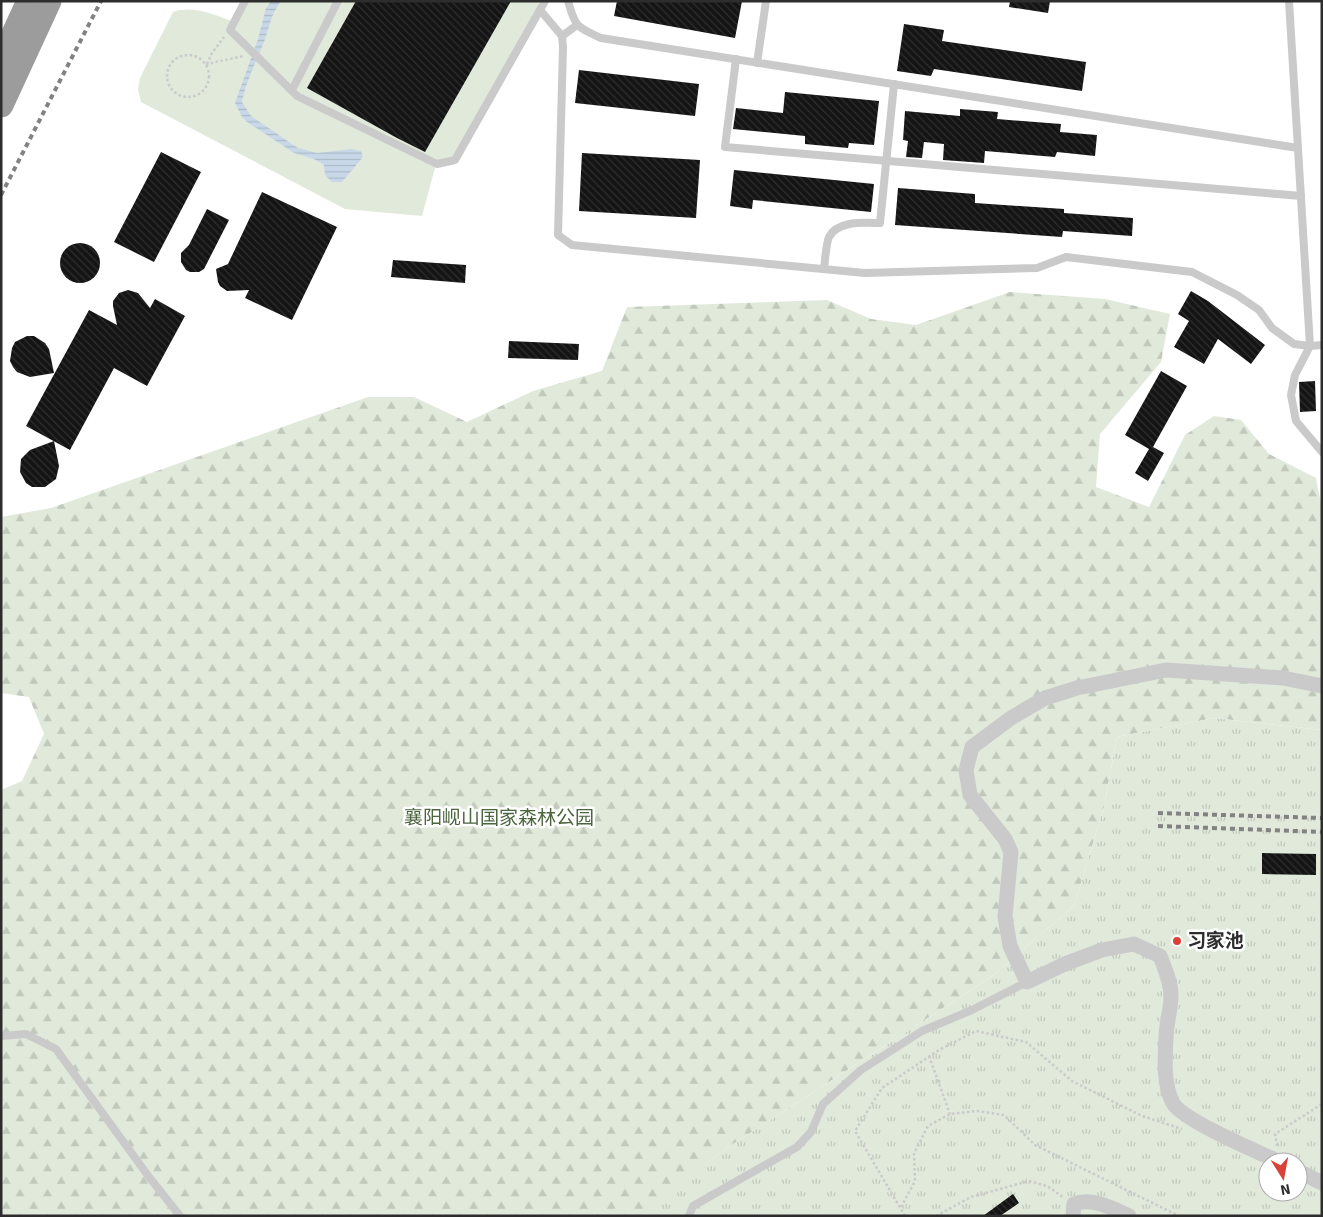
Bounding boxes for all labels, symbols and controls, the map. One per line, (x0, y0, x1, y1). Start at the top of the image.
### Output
park label: 襄阳岘山国家森林公园 (404, 806, 594, 830)
place label: 习家池 (1187, 929, 1244, 953)
marker: 习家池 (1171, 935, 1183, 947)
north arrow (1258, 1152, 1308, 1202)
text: N (1279, 1180, 1292, 1199)

